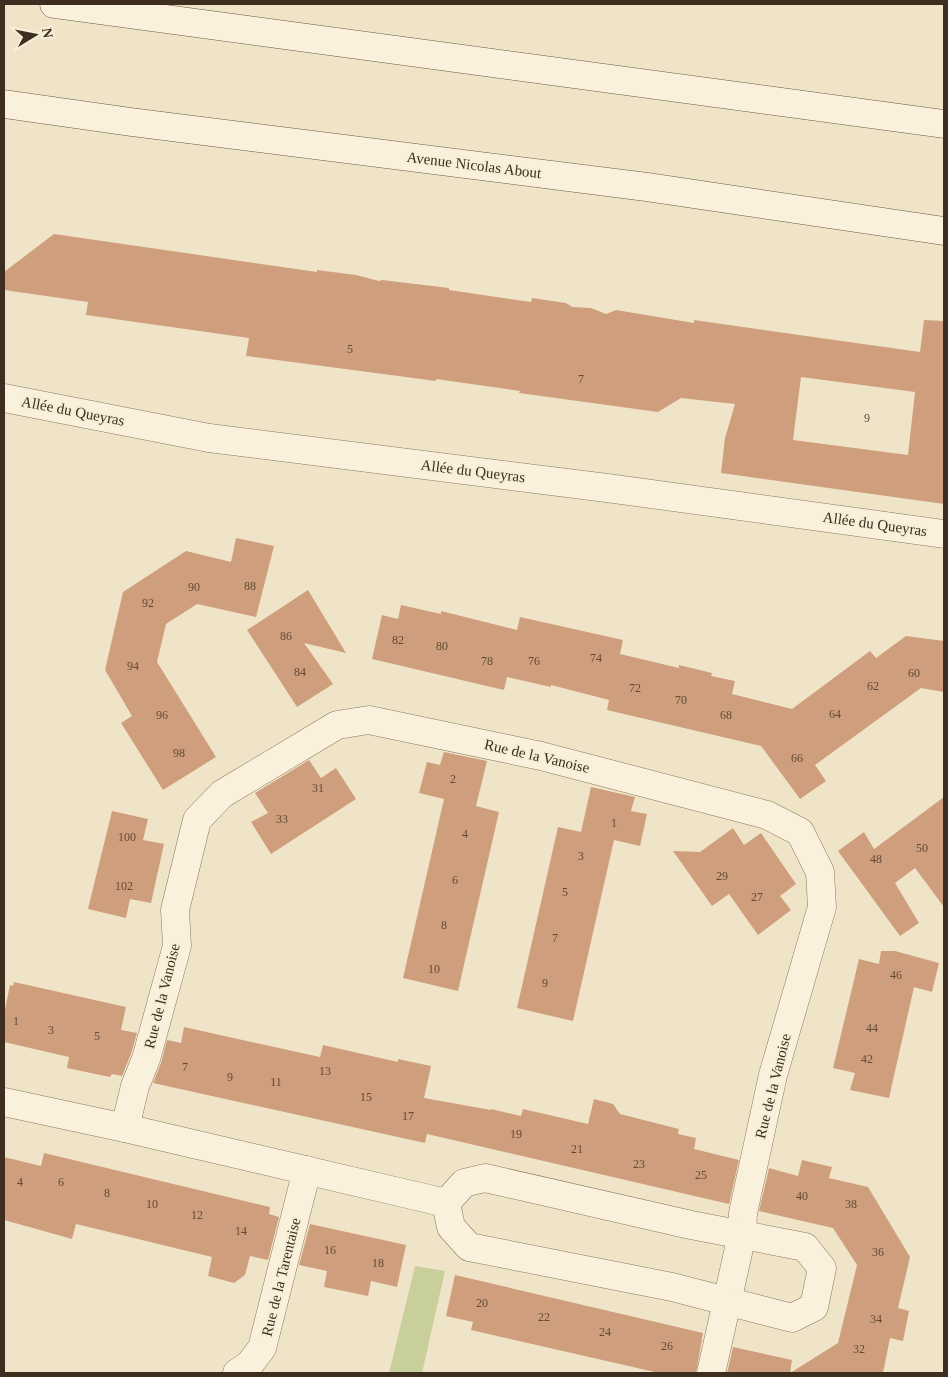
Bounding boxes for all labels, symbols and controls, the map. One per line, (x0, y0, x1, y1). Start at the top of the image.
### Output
north arrow (10, 10, 60, 60)
text: N (39, 27, 56, 39)
street label: Avenue Nicolas About (406, 149, 543, 181)
house number: 5 (347, 342, 353, 356)
house number: 7 (578, 372, 584, 386)
street label: Allée du Queyras (20, 393, 126, 429)
house number: 9 (864, 411, 870, 425)
street label: Allée du Queyras (420, 457, 526, 485)
street label: Allée du Queyras (822, 509, 928, 539)
house number: 88 (244, 579, 256, 593)
house number: 90 (188, 580, 200, 594)
house number: 92 (142, 596, 154, 610)
house number: 86 (280, 629, 292, 643)
house number: 82 (392, 633, 404, 647)
house number: 80 (436, 639, 448, 653)
house number: 74 (590, 651, 602, 665)
house number: 78 (481, 654, 493, 668)
house number: 76 (528, 654, 540, 668)
house number: 94 (127, 659, 139, 673)
house number: 84 (294, 665, 306, 679)
house number: 60 (908, 666, 920, 680)
house number: 62 (867, 679, 879, 693)
house number: 72 (629, 681, 641, 695)
house number: 70 (675, 693, 687, 707)
house number: 64 (829, 707, 841, 721)
house number: 96 (156, 708, 168, 722)
house number: 68 (720, 708, 732, 722)
street label: Rue de la Vanoise (483, 736, 592, 776)
house number: 98 (173, 746, 185, 760)
house number: 66 (791, 751, 803, 765)
house number: 2 (450, 772, 456, 786)
house number: 31 (312, 781, 324, 795)
house number: 33 (276, 812, 288, 826)
house number: 1 (611, 816, 617, 830)
house number: 4 (462, 827, 468, 841)
house number: 100 (118, 830, 136, 844)
house number: 50 (916, 841, 928, 855)
house number: 3 (578, 849, 584, 863)
house number: 48 (870, 852, 882, 866)
house number: 29 (716, 869, 728, 883)
house number: 6 (452, 873, 458, 887)
house number: 102 (115, 879, 133, 893)
house number: 5 (562, 885, 568, 899)
house number: 27 (751, 890, 763, 904)
house number: 8 (441, 918, 447, 932)
house number: 7 (552, 931, 558, 945)
street label: Rue de la Vanoise (141, 942, 183, 1050)
house number: 10 (428, 962, 440, 976)
house number: 46 (890, 968, 902, 982)
house number: 9 (542, 976, 548, 990)
house number: 1 (13, 1014, 19, 1028)
house number: 44 (866, 1021, 878, 1035)
house number: 3 (48, 1023, 54, 1037)
house number: 5 (94, 1029, 100, 1043)
street label: Rue de la Vanoise (752, 1032, 794, 1140)
house number: 42 (861, 1052, 873, 1066)
house number: 7 (182, 1060, 188, 1074)
house number: 13 (319, 1064, 331, 1078)
house number: 9 (227, 1070, 233, 1084)
house number: 11 (270, 1075, 282, 1089)
house number: 15 (360, 1090, 372, 1104)
house number: 17 (402, 1109, 414, 1123)
house number: 19 (510, 1127, 522, 1141)
house number: 21 (571, 1142, 583, 1156)
house number: 23 (633, 1157, 645, 1171)
house number: 25 (695, 1168, 707, 1182)
house number: 4 (17, 1175, 23, 1189)
house number: 6 (58, 1175, 64, 1189)
house number: 8 (104, 1186, 110, 1200)
house number: 40 (796, 1189, 808, 1203)
house number: 10 (146, 1197, 158, 1211)
house number: 38 (845, 1197, 857, 1211)
house number: 12 (191, 1208, 203, 1222)
street label: Rue de la Tarentaise (259, 1216, 304, 1338)
house number: 14 (235, 1224, 247, 1238)
house number: 16 (324, 1243, 336, 1257)
house number: 36 (872, 1245, 884, 1259)
house number: 18 (372, 1256, 384, 1270)
house number: 20 (476, 1296, 488, 1310)
house number: 22 (538, 1310, 550, 1324)
house number: 34 (870, 1312, 882, 1326)
house number: 24 (599, 1325, 611, 1339)
house number: 26 (661, 1339, 673, 1353)
house number: 32 (853, 1342, 865, 1356)

